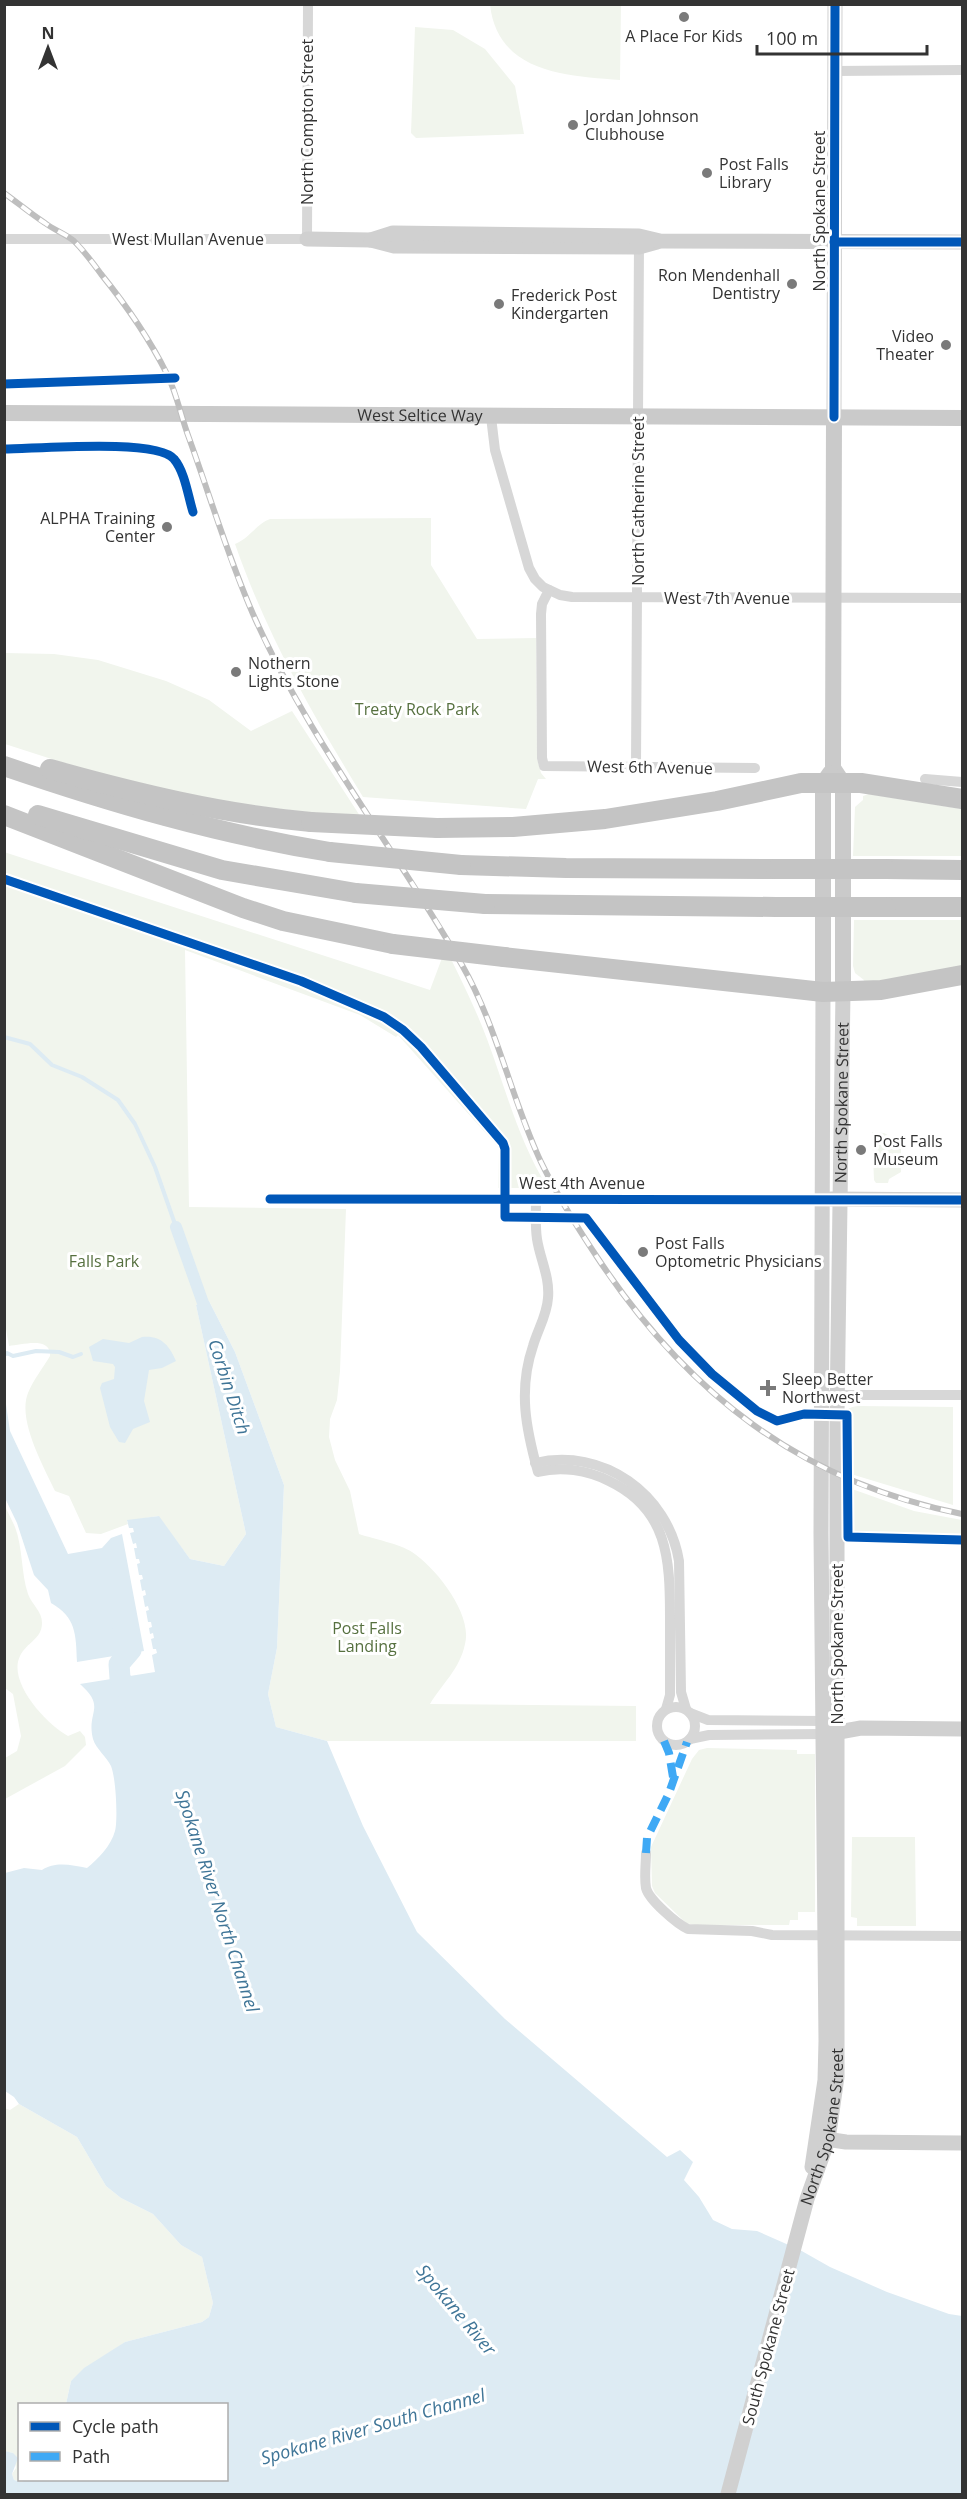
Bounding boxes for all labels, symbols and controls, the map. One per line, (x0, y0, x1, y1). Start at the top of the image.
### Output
marker: A Place For Kids (677, 10, 691, 24)
north arrow (18, 18, 78, 78)
scale bar (757, 18, 926, 56)
text: N (41, 22, 55, 44)
place label: A Place For Kids (625, 25, 743, 47)
text: 100 m (766, 26, 818, 50)
street label: North Compton Street (296, 39, 318, 205)
place label: Jordan Johnson Clubhouse (583, 105, 699, 145)
marker: Jordan Johnson Clubhouse (566, 118, 580, 132)
street label: North Spokane Street (808, 130, 830, 292)
place label: Post Falls Library (719, 153, 789, 193)
marker: Post Falls Library (700, 166, 714, 180)
street label: West Mullan Avenue (112, 228, 264, 250)
place label: Ron Mendenhall Dentistry (658, 264, 781, 304)
marker: Ron Mendenhall Dentistry (785, 277, 799, 291)
place label: Frederick Post Kindergarten (511, 284, 617, 324)
marker: Frederick Post Kindergarten (492, 297, 506, 311)
place label: Video Theater (876, 325, 934, 365)
marker: Video Theater (939, 338, 953, 352)
street label: West Seltice Way (357, 404, 484, 427)
street label: North Catherine Street (627, 416, 649, 586)
place label: ALPHA Training Center (40, 507, 155, 547)
marker: ALPHA Training Center (160, 520, 174, 534)
street label: West 7th Avenue (664, 587, 790, 609)
place label: Nothern Lights Stone (248, 652, 339, 692)
marker: Nothern Lights Stone (229, 665, 243, 679)
park label: Treaty Rock Park (355, 698, 480, 720)
street label: West 6th Avenue (587, 755, 713, 779)
street label: North Spokane Street (829, 1022, 854, 1183)
place label: Post Falls Museum (873, 1130, 943, 1170)
marker: Post Falls Museum (854, 1143, 868, 1157)
street label: West 4th Avenue (519, 1172, 645, 1194)
place label: Post Falls Optometric Physicians (655, 1232, 822, 1272)
marker: Post Falls Optometric Physicians (636, 1245, 650, 1259)
park label: Falls Park (69, 1250, 140, 1272)
water label: Corbin Ditch (203, 1336, 257, 1437)
place label: Sleep Better Northwest (782, 1368, 873, 1408)
marker: Sleep Better Northwest (759, 1379, 777, 1397)
street label: North Spokane Street (826, 1563, 848, 1725)
park label: Post Falls Landing (332, 1617, 402, 1657)
water label: Spokane River North Channel (171, 1786, 265, 2016)
street label: North Spokane Street (795, 2048, 848, 2208)
water label: Spokane River (412, 2259, 502, 2361)
street label: South Spokane Street (737, 2266, 800, 2428)
water label: Spokane River South Channel (258, 2382, 488, 2470)
legend (18, 2403, 228, 2481)
text: Cycle path (72, 2414, 159, 2438)
text: Path (72, 2444, 110, 2468)

